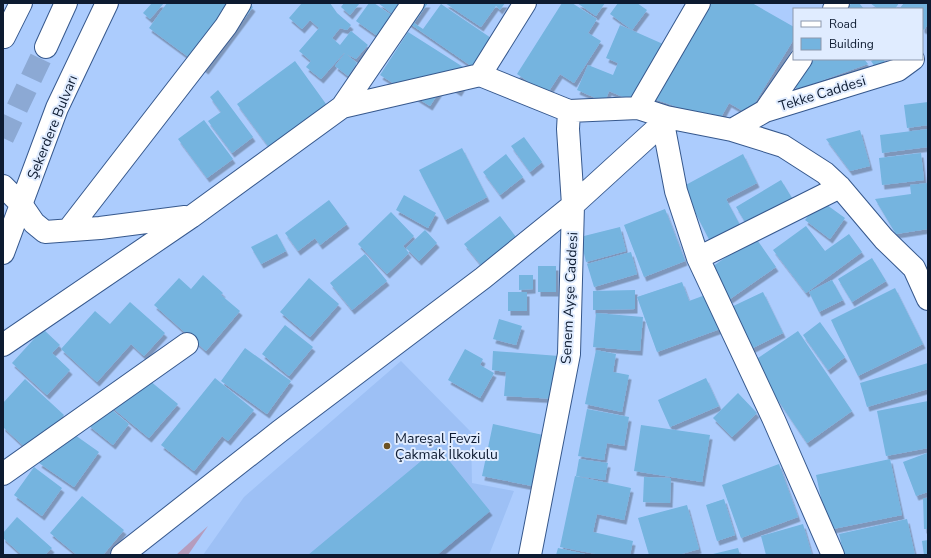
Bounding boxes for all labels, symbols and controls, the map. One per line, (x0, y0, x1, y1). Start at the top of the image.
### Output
legend (793, 8, 923, 60)
text: Road (829, 16, 857, 32)
text: Building (829, 36, 874, 52)
street label: Tekke Caddesi (776, 71, 868, 116)
street label: Şekerdere Bulvarı (23, 72, 82, 182)
street label: Senem Ayşe Caddesi (557, 232, 582, 364)
place label: Mareşal Fevzi Çakmak İlkokulu (395, 429, 498, 464)
marker: Mareşal Fevzi Çakmak İlkokulu (382, 441, 392, 451)

